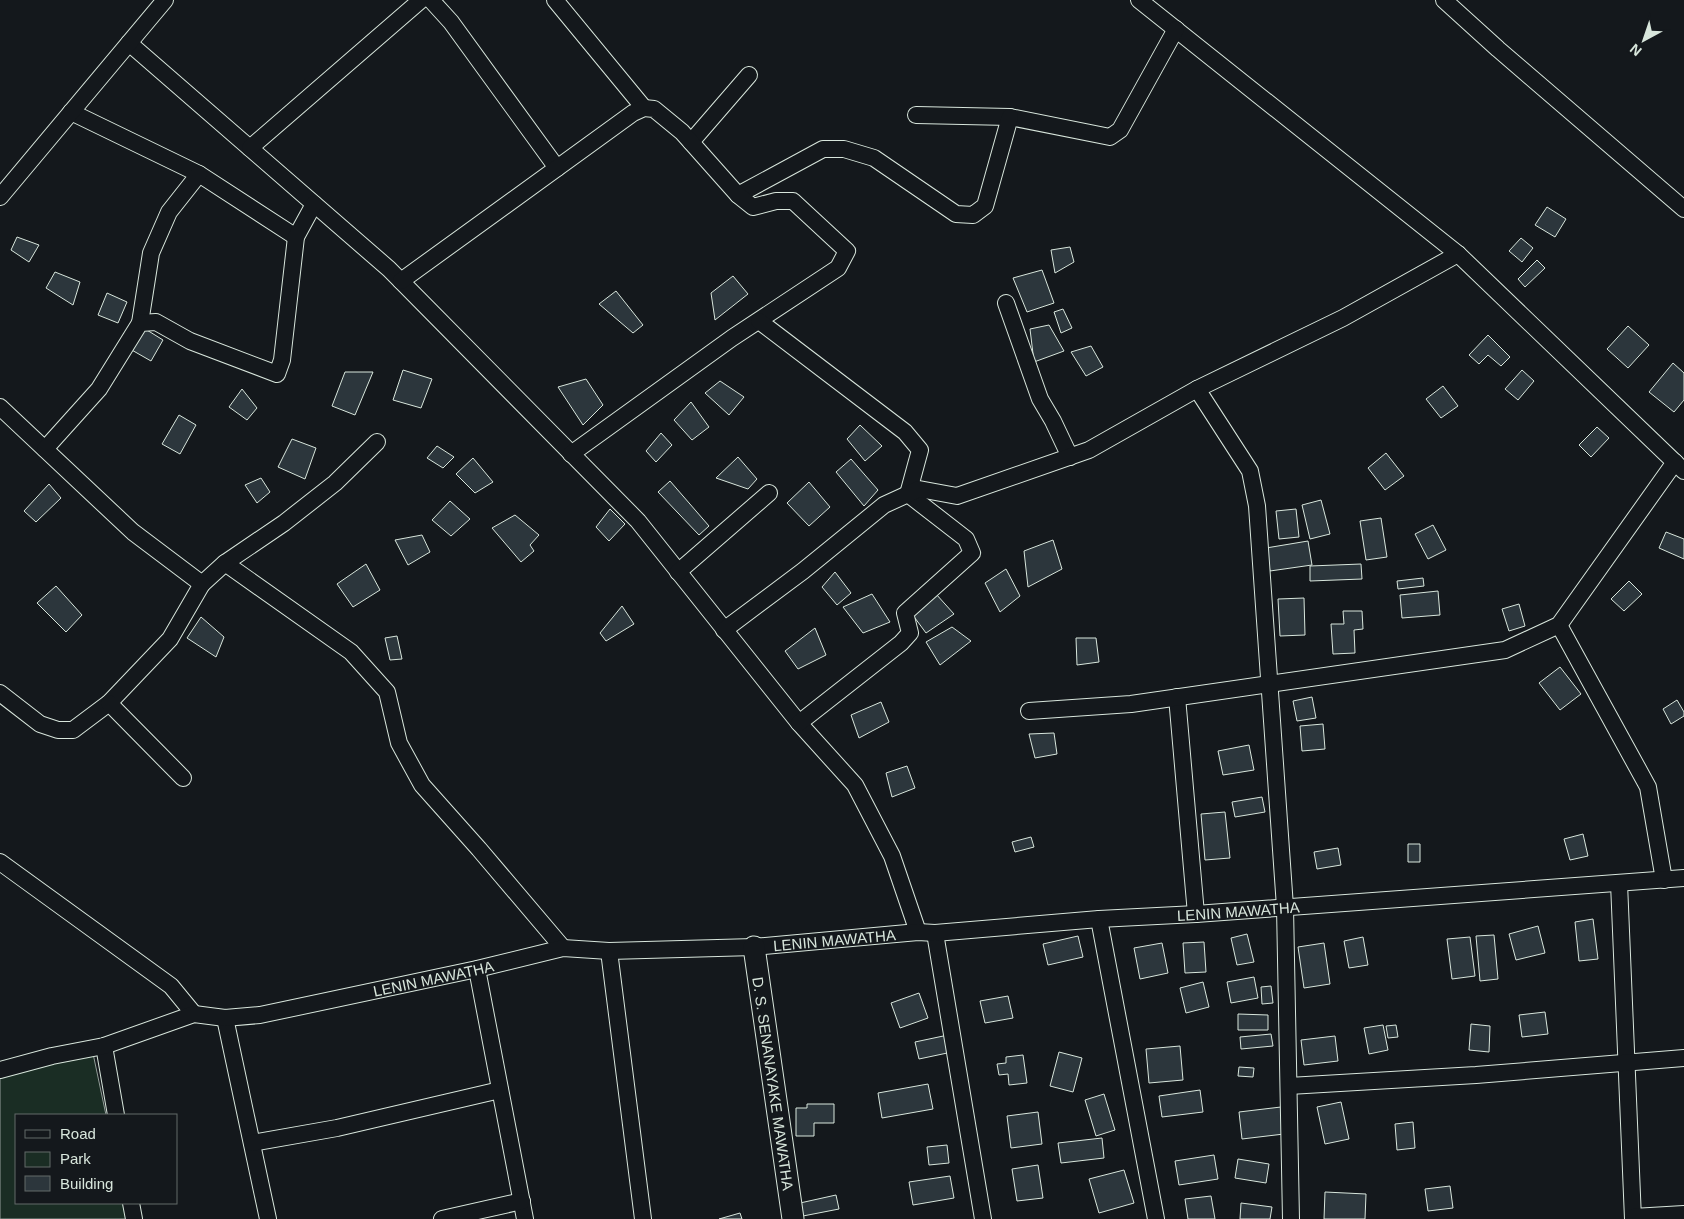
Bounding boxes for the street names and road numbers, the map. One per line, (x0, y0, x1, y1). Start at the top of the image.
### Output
street label: LENIN MAWATHA (1176, 898, 1300, 923)
street label: LENIN MAWATHA (772, 926, 896, 954)
street label: LENIN MAWATHA (372, 957, 495, 999)
street label: D. S. SENANAYAKE MAWATHA (750, 976, 797, 1192)

